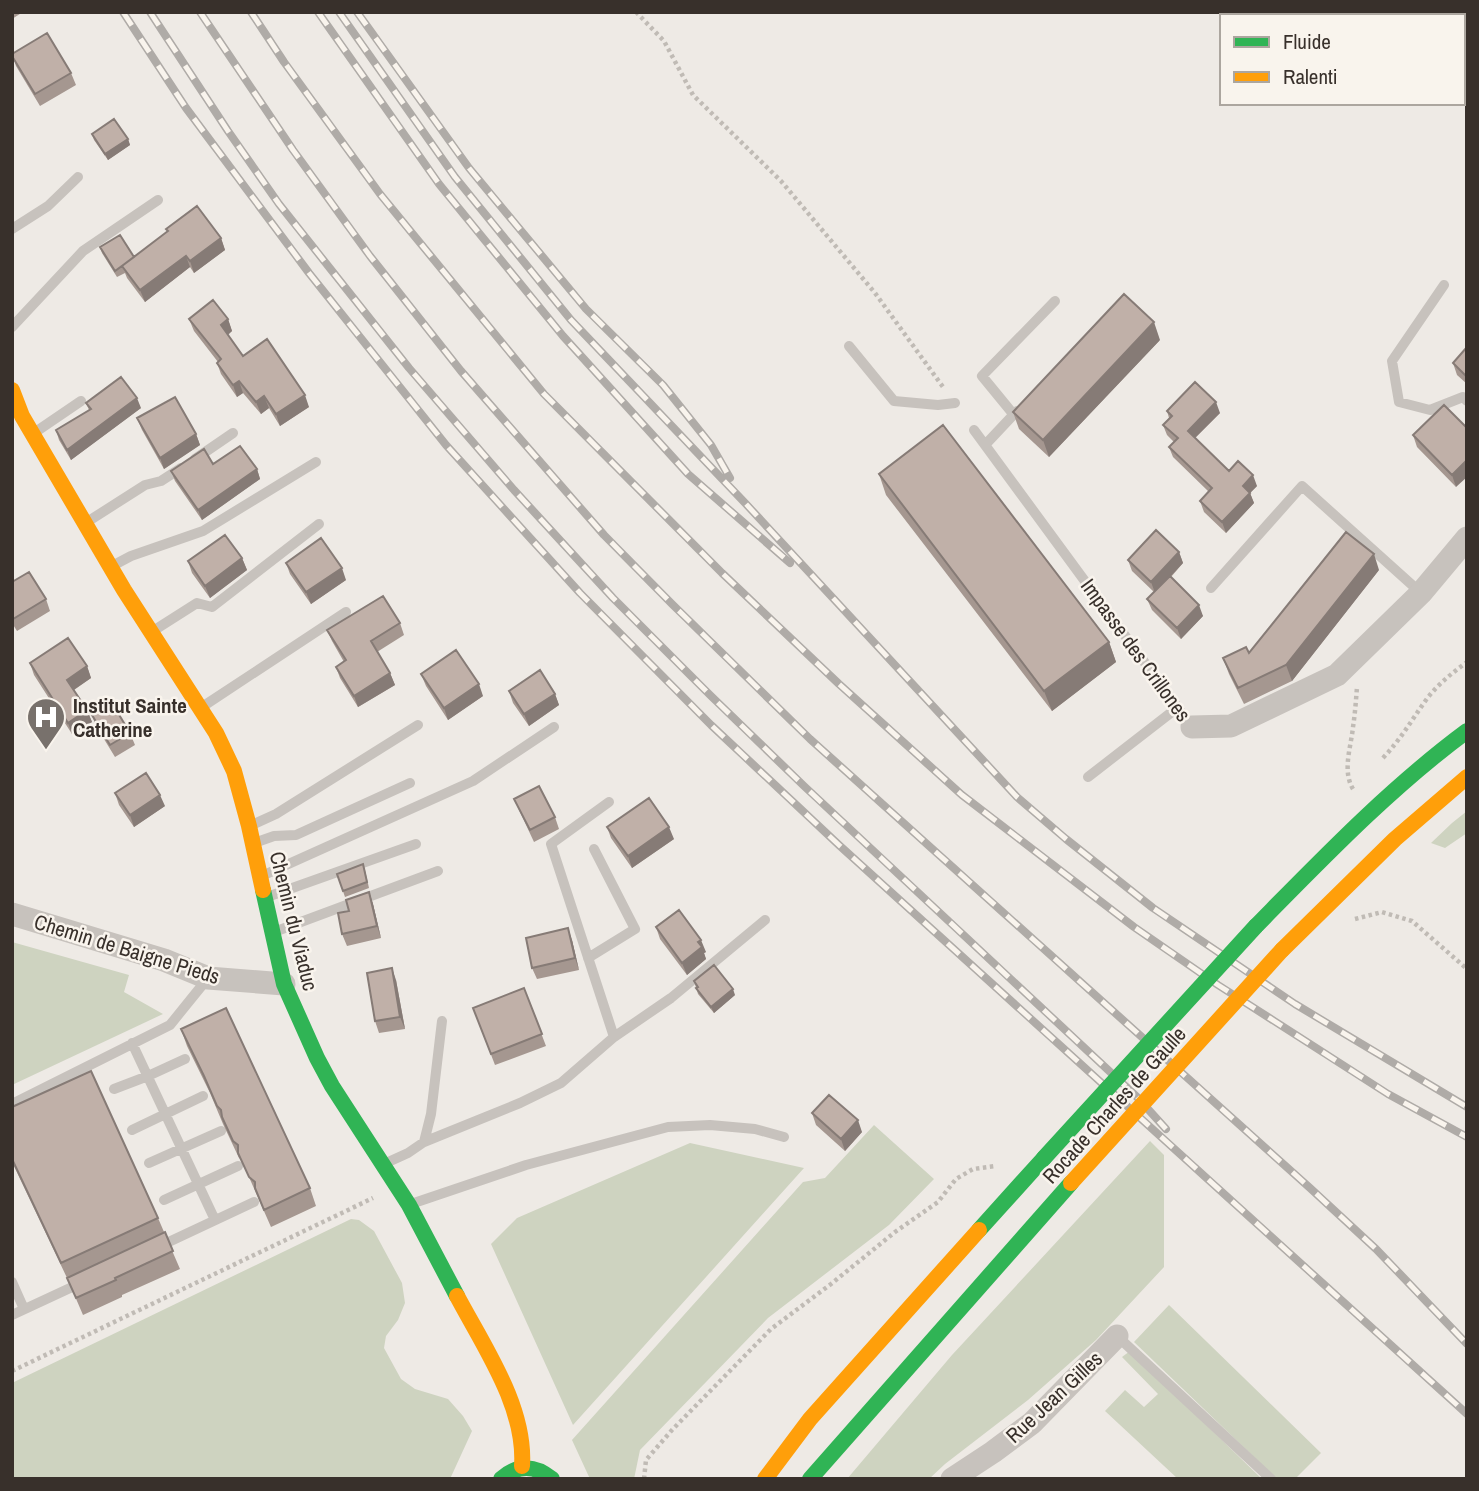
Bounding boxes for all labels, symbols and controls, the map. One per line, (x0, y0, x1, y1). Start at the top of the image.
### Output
legend (1220, 14, 1465, 105)
text: Fluide (1283, 27, 1331, 56)
text: Ralenti (1283, 62, 1338, 91)
street label: Impasse des Crillones (1074, 573, 1198, 727)
place label: Institut Sainte Catherine (73, 691, 187, 744)
hospital icon: Institut Sainte Catherine (25, 696, 67, 751)
street label: Chemin du Viaduc (263, 848, 325, 994)
street label: Chemin de Baigne Pieds (31, 907, 223, 991)
street label: Rocade Charles de Gaulle (1036, 1020, 1192, 1190)
street label: Rue Jean Gilles (999, 1345, 1109, 1449)

